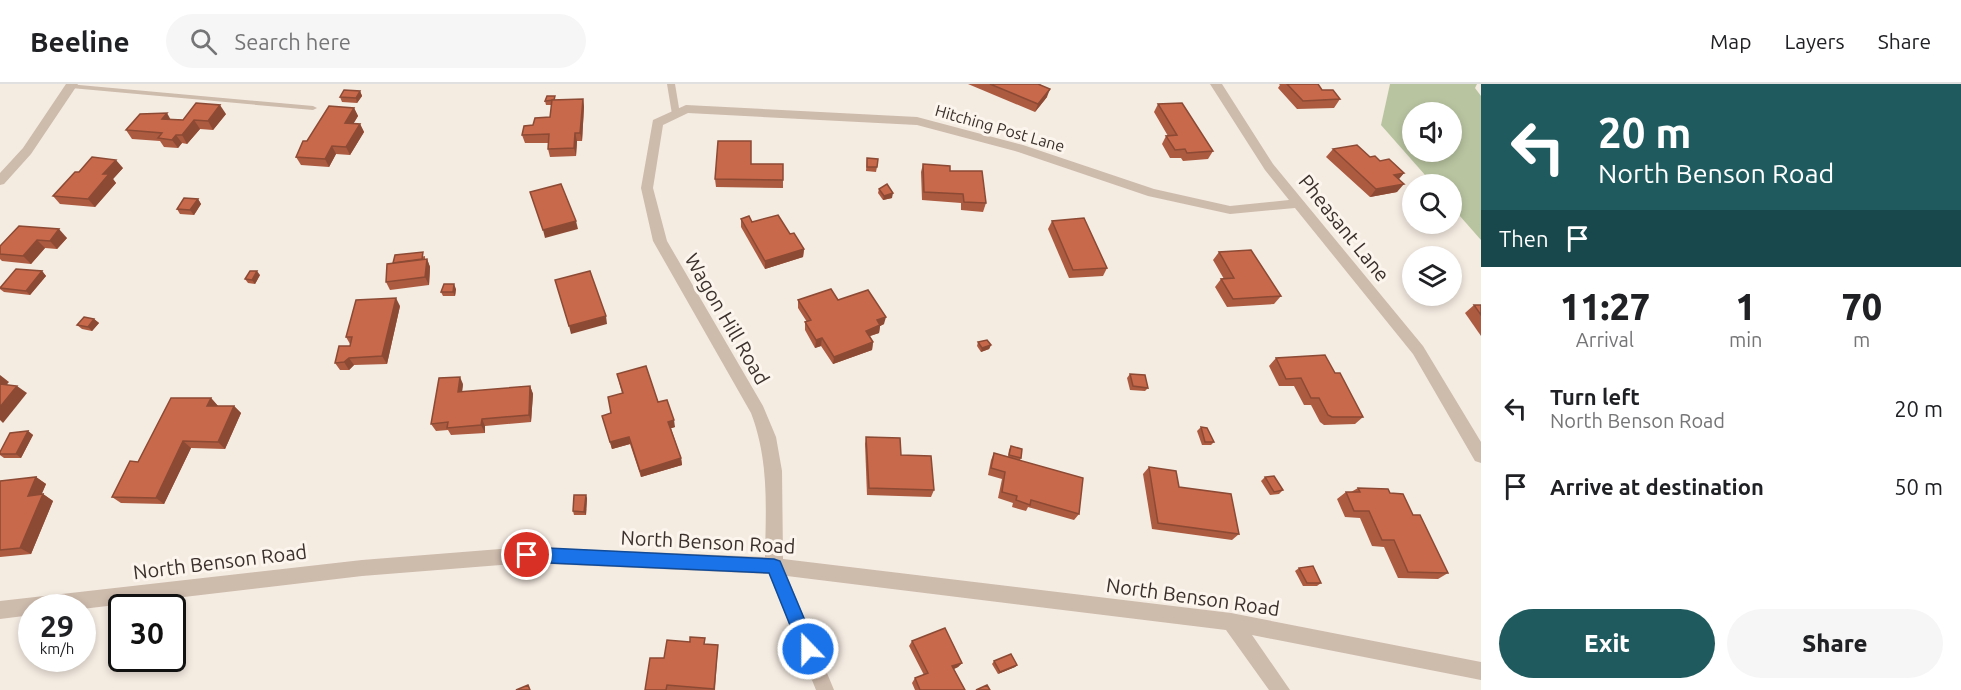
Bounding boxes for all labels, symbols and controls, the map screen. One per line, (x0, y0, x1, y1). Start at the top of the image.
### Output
search box (166, 14, 586, 68)
icon: search (187, 25, 220, 58)
text: Beeline (30, 26, 130, 57)
text: Search here (235, 29, 351, 54)
text: Map (1710, 29, 1751, 53)
text: Layers (1784, 29, 1845, 53)
text: Share (1878, 29, 1931, 53)
street label: Hitching Post Lane (933, 101, 1067, 155)
map controls (1402, 102, 1462, 306)
button: sound (1402, 102, 1462, 162)
icon: left (1499, 108, 1577, 186)
text: 20 m (1598, 109, 1692, 156)
text: North Benson Road (1598, 158, 1834, 188)
street label: Pheasant Lane (1294, 170, 1394, 286)
button: search (1402, 174, 1462, 234)
icon: arrive (1561, 222, 1594, 255)
text: Then (1499, 226, 1549, 251)
button: layers (1402, 246, 1462, 306)
street label: Wagon Hill Road (681, 249, 774, 388)
text: 11:27 (1560, 286, 1650, 327)
text: 1 (1736, 286, 1756, 327)
text: 70 (1841, 286, 1882, 327)
text: Arrival (1576, 328, 1634, 351)
text: min (1729, 328, 1763, 351)
text: m (1853, 328, 1870, 351)
text: Turn left (1550, 384, 1640, 409)
icon: left (1499, 392, 1532, 425)
text: 20 m (1894, 396, 1943, 421)
text: North Benson Road (1550, 409, 1725, 432)
icon: arrive (1499, 470, 1532, 503)
text: Arrive at destination (1550, 474, 1764, 499)
text: 50 m (1894, 474, 1943, 499)
street label: North Benson Road (620, 525, 796, 558)
pin (501, 529, 552, 580)
icon: arrive (510, 538, 543, 571)
street label: North Benson Road (132, 539, 308, 584)
street label: North Benson Road (1105, 573, 1281, 620)
speed limit sign: 30 (108, 594, 186, 672)
text: 29 (40, 609, 74, 643)
button: Exit (1499, 609, 1715, 678)
button: Share (1727, 609, 1943, 678)
position arrow (776, 617, 840, 681)
text: km/h (40, 640, 74, 657)

